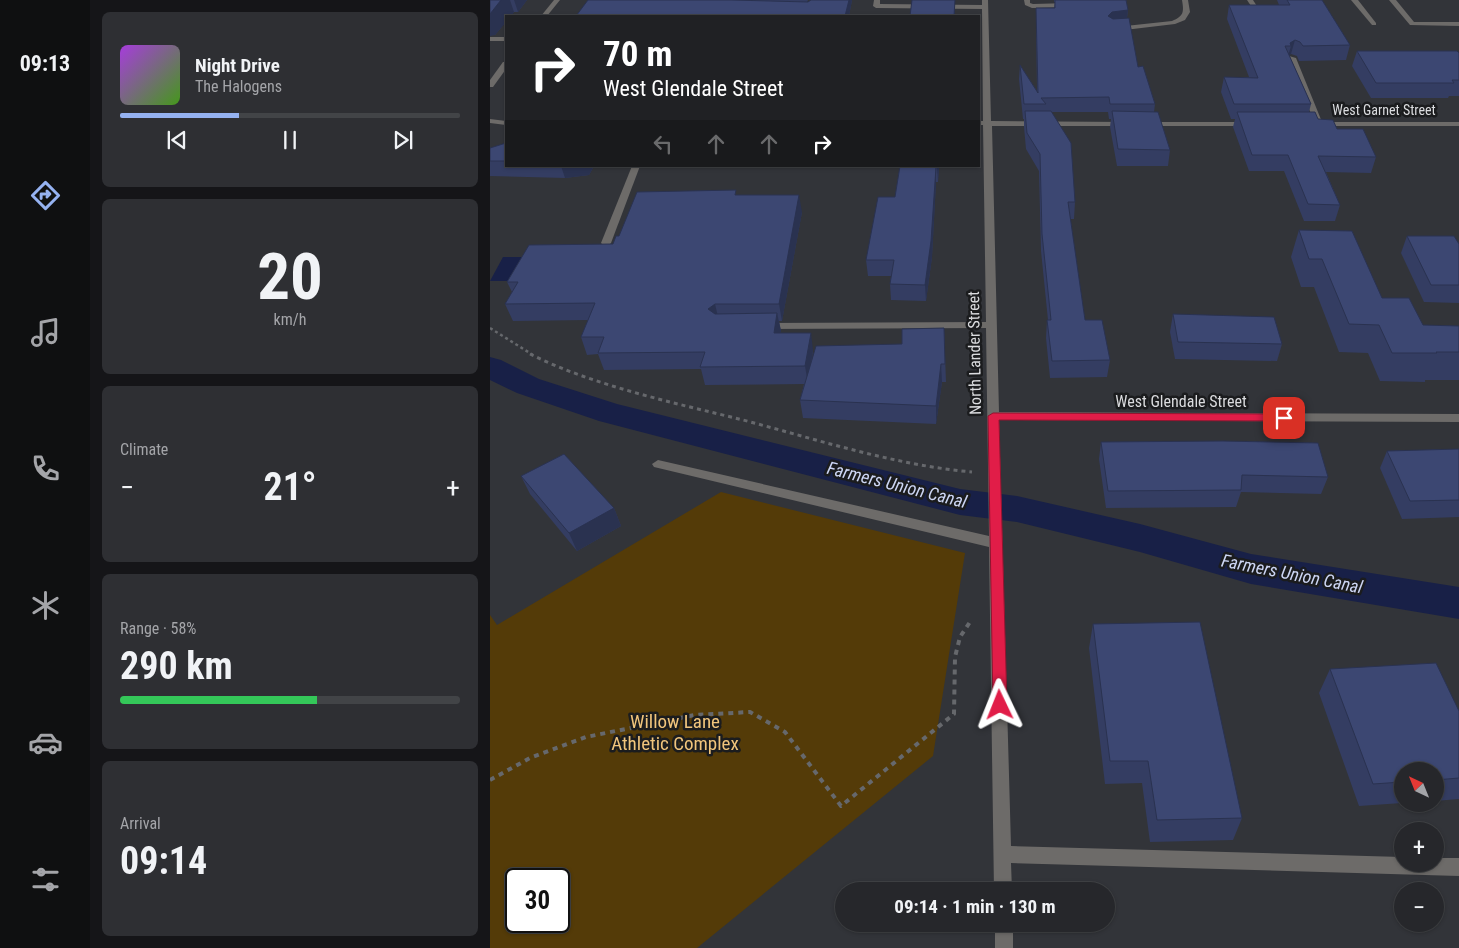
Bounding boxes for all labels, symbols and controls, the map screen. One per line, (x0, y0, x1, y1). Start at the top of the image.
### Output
text: 70 m (603, 34, 672, 75)
icon: right (520, 35, 585, 100)
text: 09:13 (20, 51, 70, 76)
text: Night Drive (195, 54, 280, 77)
text: West Glendale Street (603, 76, 784, 101)
text: The Halogens (195, 77, 282, 96)
street label: West Garnet Street (1332, 102, 1436, 118)
icon: previous (163, 126, 191, 154)
icon: pause (276, 126, 304, 154)
icon: next (389, 126, 417, 154)
icon: left (649, 130, 677, 158)
icon: ahead (702, 130, 730, 158)
icon: ahead (755, 130, 783, 158)
icon: right (808, 130, 836, 158)
icon: directions (28, 178, 63, 213)
text: 20 (257, 239, 323, 315)
street label: North Lander Street (964, 291, 985, 415)
text: km/h (274, 310, 306, 329)
icon: music (28, 315, 63, 350)
street label: West Glendale Street (1115, 392, 1247, 411)
pin (1263, 397, 1305, 439)
icon: arrive (1270, 404, 1298, 432)
text: Climate (120, 440, 168, 459)
icon: phone (28, 451, 63, 486)
water label: Farmers Union Canal (825, 457, 970, 512)
text: 21° (263, 465, 317, 509)
text: − (120, 471, 134, 504)
text: + (446, 471, 460, 504)
water label: Farmers Union Canal (1220, 550, 1365, 598)
icon: climate (28, 588, 63, 623)
text: Range · 58% (120, 619, 196, 638)
text: 290 km (120, 644, 233, 688)
position arrow (973, 678, 1025, 730)
park label: Willow Lane Athletic Complex (611, 710, 739, 755)
icon: car (28, 725, 63, 760)
north arrow (1394, 762, 1444, 812)
map controls (1394, 762, 1444, 932)
text: Arrival (120, 814, 161, 833)
button: + (1394, 822, 1444, 872)
text: 09:14 (120, 839, 207, 883)
icon: filters (28, 862, 63, 897)
speed limit sign: 30 (505, 868, 570, 933)
button: − (1394, 882, 1444, 932)
text: 09:14 · 1 min · 130 m (894, 895, 1056, 918)

